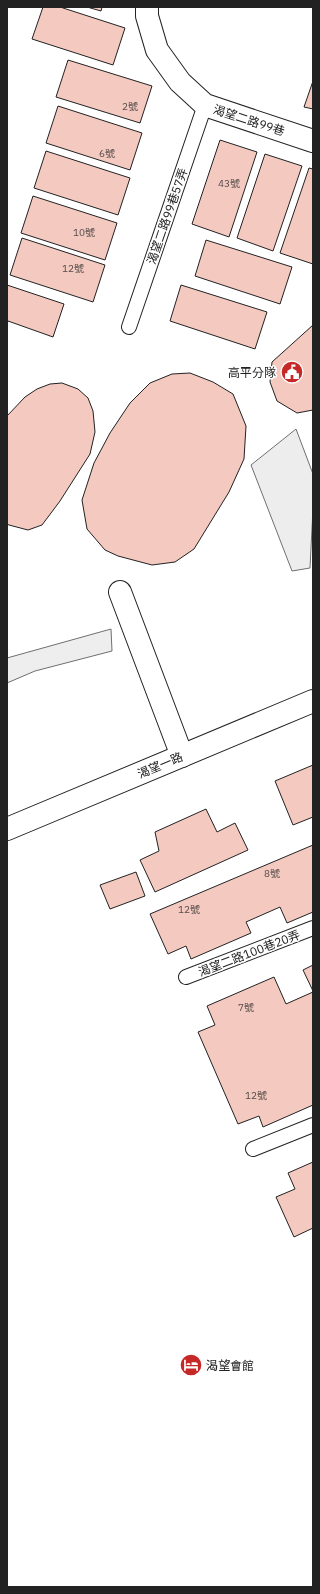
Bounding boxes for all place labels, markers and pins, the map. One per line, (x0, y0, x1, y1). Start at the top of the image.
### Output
public building icon: 高平分隊 (279, 359, 305, 385)
place label: 高平分隊 (228, 365, 276, 380)
hotel icon: 渴望會館 (178, 1352, 204, 1378)
place label: 渴望會館 (206, 1358, 254, 1373)

